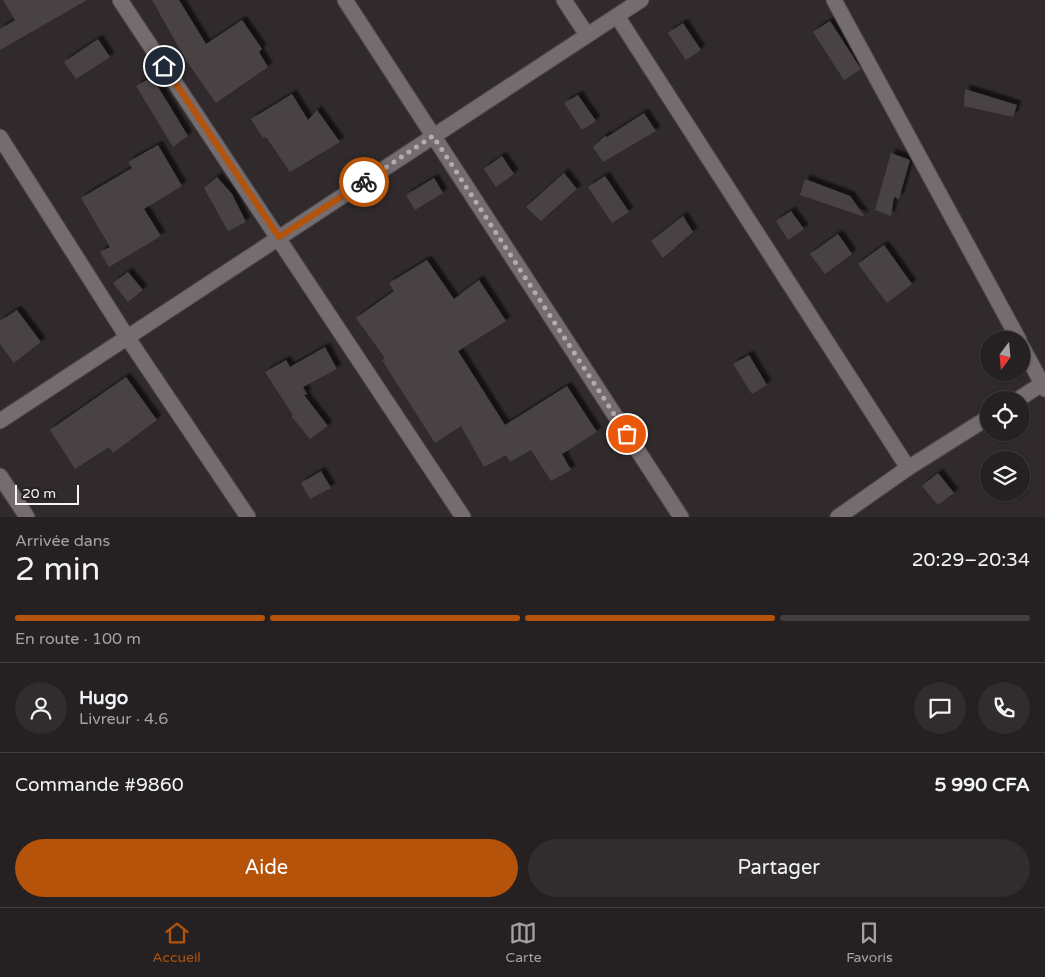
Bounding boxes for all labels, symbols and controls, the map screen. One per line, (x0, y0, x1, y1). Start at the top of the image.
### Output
pin (143, 45, 185, 87)
icon: home (150, 52, 178, 80)
courier (339, 157, 389, 207)
icon: bike (350, 168, 378, 196)
north arrow (980, 331, 1030, 381)
map controls (980, 331, 1030, 501)
button: locate (980, 391, 1030, 441)
pin (606, 413, 648, 455)
icon: bag (613, 420, 641, 448)
button: layers (980, 451, 1030, 501)
scale bar (15, 482, 79, 505)
text: 20 m (22, 485, 56, 502)
text: Arrivée dans (15, 531, 110, 551)
text: 20:29–20:34 (912, 549, 1030, 571)
text: 2 min (15, 551, 100, 589)
text: En route · 100 m (15, 629, 141, 649)
button: person (15, 682, 67, 734)
button: chat (914, 682, 966, 734)
button: phone (978, 682, 1030, 734)
text: Hugo (79, 687, 128, 709)
text: Livreur · 4.6 (79, 709, 168, 729)
text: Commande #9860 (15, 774, 184, 796)
text: 5 990 CFA (934, 774, 1030, 796)
button: Aide (15, 839, 518, 897)
button: Partager (528, 839, 1030, 897)
tab: Accueil (152, 919, 201, 966)
tab: Carte (505, 919, 542, 966)
tab: Favoris (846, 919, 893, 966)

